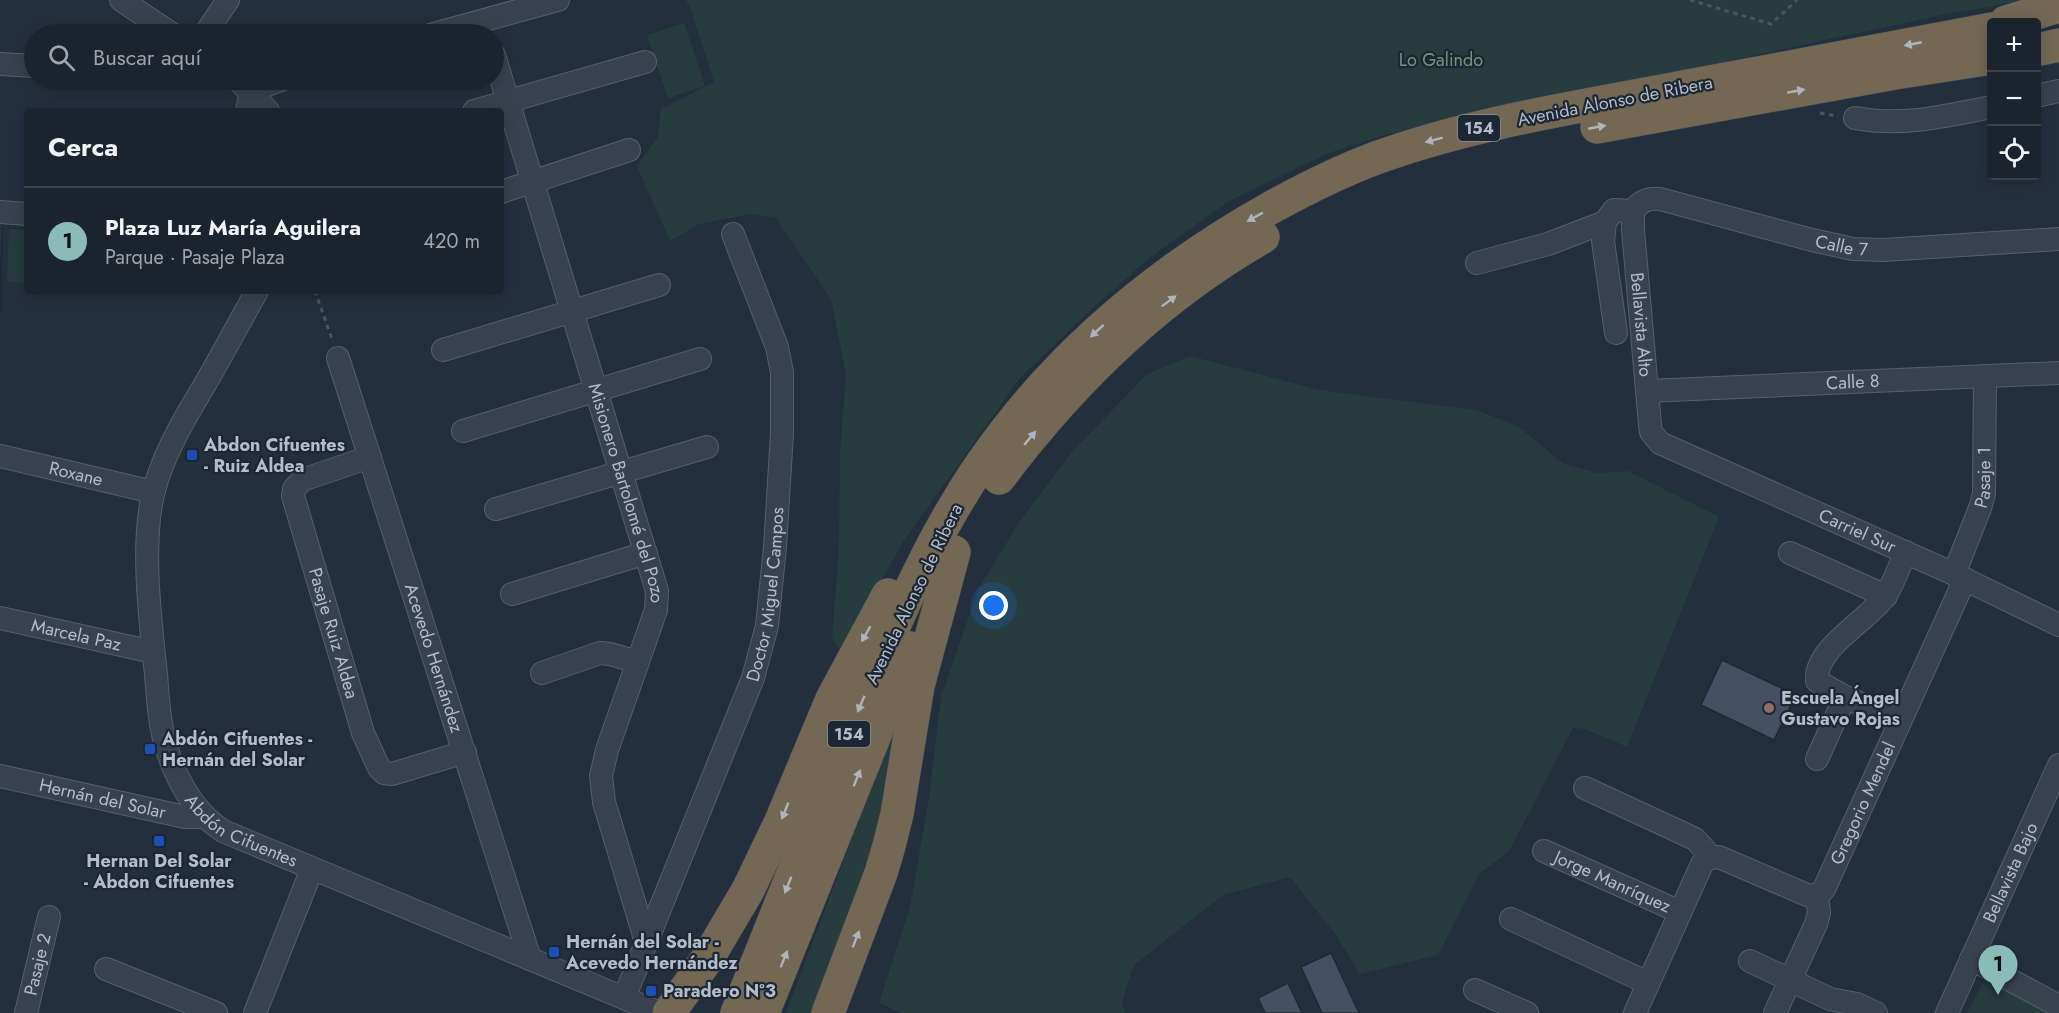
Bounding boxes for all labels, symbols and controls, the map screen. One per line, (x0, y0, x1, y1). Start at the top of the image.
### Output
map controls (1987, 18, 2041, 180)
button: + (1987, 18, 2041, 72)
search box (24, 24, 504, 90)
one-way arrow (1903, 40, 1922, 49)
icon: search (45, 41, 78, 74)
text: Buscar aquí (93, 41, 201, 73)
park label: Lo Galindo (1399, 47, 1483, 73)
street label: Avenida Alonso de Ribera (1515, 69, 1715, 133)
button: − (1987, 72, 2041, 126)
one-way arrow (1787, 86, 1806, 95)
road number: 154 (1458, 115, 1500, 141)
one-way arrow (1587, 122, 1606, 131)
button: locate (1987, 126, 2041, 180)
text: Cerca (48, 128, 118, 166)
one-way arrow (1425, 136, 1443, 145)
text: Plaza Luz María Aguilera (105, 211, 361, 243)
one-way arrow (1246, 212, 1263, 222)
text: 1 (62, 227, 73, 256)
text: 420 m (423, 227, 480, 256)
street label: Calle 7 (1813, 228, 1869, 263)
text: Parque · Pasaje Plaza (105, 243, 285, 272)
street label: Bellavista Alto (1624, 271, 1659, 378)
one-way arrow (1161, 296, 1176, 308)
one-way arrow (1090, 324, 1105, 338)
street label: Calle 8 (1825, 368, 1880, 396)
street label: Misionero Bartolomé del Pozo (582, 380, 670, 604)
one-way arrow (1023, 431, 1036, 446)
place label: Abdon Cifuentes - Ruiz Aldea (203, 432, 345, 479)
street label: Pasaje 1 (1968, 447, 1998, 511)
marker: Abdon Cifuentes - Ruiz Aldea (185, 448, 199, 462)
street label: Roxane (46, 455, 105, 493)
street label: Avenida Alonso de Ribera (859, 499, 969, 689)
street label: Carriel Sur (1814, 502, 1901, 560)
street label: Doctor Miguel Campos (740, 506, 790, 685)
street label: Pasaje Ruiz Aldea (302, 565, 365, 702)
street label: Acevedo Hernández (398, 580, 470, 737)
your location (979, 591, 1008, 620)
street label: Marcela Paz (29, 612, 124, 658)
one-way arrow (861, 626, 871, 643)
place label: Escuela Ángel Gustavo Rojas (1781, 684, 1900, 732)
one-way arrow (856, 696, 866, 714)
marker: Escuela Ángel Gustavo Rojas (1762, 701, 1776, 715)
road number: 154 (828, 721, 870, 747)
place label: Abdón Cifuentes - Hernán del Solar (161, 726, 312, 773)
street label: Gregorio Mendel (1824, 738, 1902, 869)
marker: Abdón Cifuentes - Hernán del Solar (143, 742, 157, 756)
one-way arrow (852, 768, 862, 786)
street label: Hernán del Solar (37, 772, 169, 826)
street label: Abdón Cifuentes (178, 789, 301, 874)
one-way arrow (780, 803, 790, 821)
street label: Bellavista Bajo (1976, 818, 2044, 927)
marker: Hernan Del Solar - Abdon Cifuentes (152, 834, 166, 848)
street label: Jorge Manríquez (1548, 843, 1676, 920)
place label: Hernan Del Solar - Abdon Cifuentes (84, 848, 234, 895)
one-way arrow (783, 876, 792, 894)
place label: Hernán del Solar - Acevedo Hernández (565, 929, 738, 976)
one-way arrow (851, 929, 861, 947)
street label: Pasaje 2 (18, 931, 58, 998)
marker: Hernán del Solar - Acevedo Hernández (547, 945, 561, 959)
pin: 1 (1978, 946, 2018, 995)
one-way arrow (779, 949, 789, 967)
place label: Paradero N°3 (663, 978, 776, 1004)
marker: Paradero N°3 (644, 984, 658, 998)

